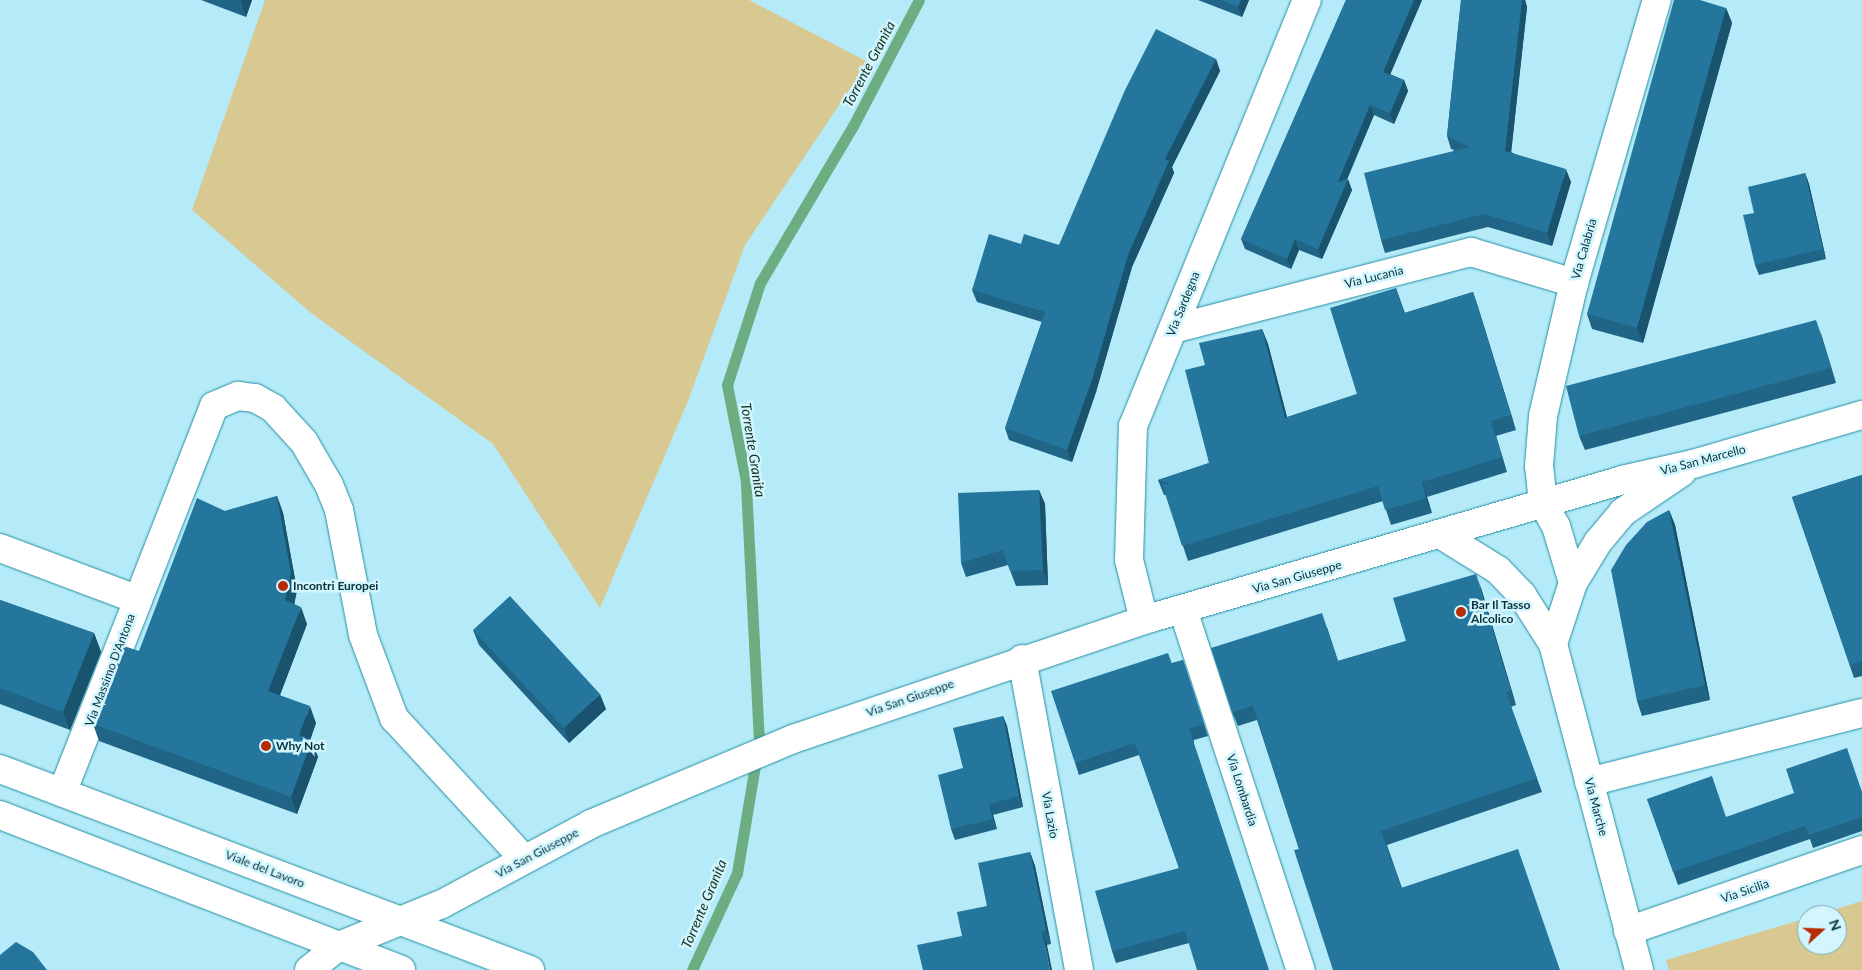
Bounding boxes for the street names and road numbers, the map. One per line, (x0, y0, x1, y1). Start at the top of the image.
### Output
street label: Via Calabria (1568, 217, 1600, 281)
street label: Via Lucania (1343, 263, 1405, 291)
street label: Via Sardegna (1163, 270, 1203, 338)
street label: Via San Marcello (1659, 442, 1747, 478)
street label: Via San Giuseppe (1251, 557, 1343, 597)
street label: Via Massimo D'Antona (82, 612, 138, 728)
street label: Via San Giuseppe (864, 676, 956, 720)
street label: Via Lombardia (1224, 752, 1260, 828)
street label: Via Marche (1581, 776, 1611, 838)
street label: Via Lazio (1039, 790, 1061, 840)
street label: Via San Giuseppe (493, 825, 581, 881)
street label: Viale del Lavoro (223, 847, 307, 891)
street label: Via Sicilia (1719, 876, 1771, 906)

